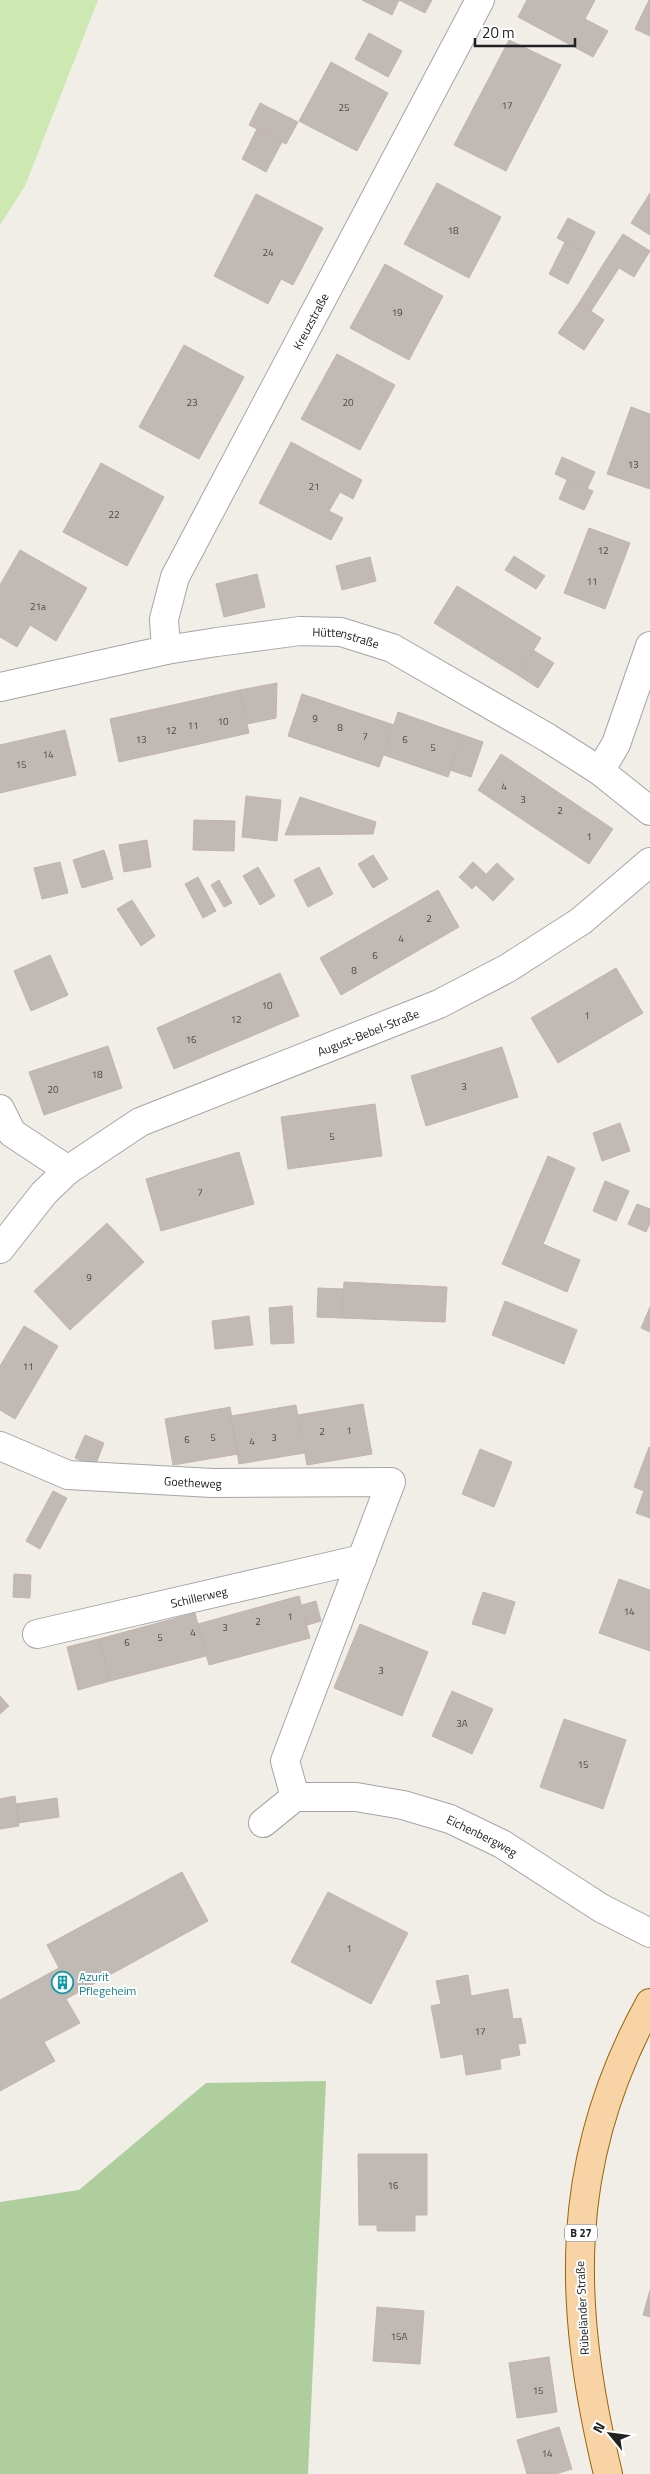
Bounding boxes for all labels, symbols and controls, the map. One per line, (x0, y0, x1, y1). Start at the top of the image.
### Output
scale bar (475, 15, 575, 47)
text: 20 m (482, 21, 515, 44)
house number: 17 (501, 98, 513, 113)
house number: 25 (338, 100, 350, 115)
house number: 18 (447, 223, 459, 238)
house number: 24 (262, 245, 274, 260)
street label: Kreuzstraße (287, 289, 333, 353)
house number: 19 (391, 305, 403, 320)
house number: 23 (186, 395, 198, 410)
house number: 20 (342, 395, 354, 410)
house number: 13 (627, 457, 639, 472)
house number: 21 (308, 479, 320, 494)
house number: 22 (108, 507, 120, 522)
house number: 12 (597, 543, 609, 558)
house number: 11 (586, 574, 598, 589)
house number: 21a (30, 599, 46, 614)
street label: Hüttenstraße (312, 622, 382, 653)
house number: 9 (312, 711, 318, 726)
house number: 10 (217, 714, 229, 729)
house number: 11 (187, 718, 199, 733)
house number: 8 (337, 720, 343, 735)
house number: 12 (165, 723, 177, 738)
house number: 7 (362, 729, 368, 744)
house number: 13 (135, 732, 147, 747)
house number: 6 (402, 732, 408, 747)
house number: 5 (430, 740, 436, 755)
house number: 14 (42, 747, 54, 762)
house number: 15 (15, 757, 27, 772)
house number: 4 (501, 779, 507, 794)
house number: 3 (520, 792, 526, 807)
house number: 2 (557, 803, 563, 818)
house number: 1 (586, 829, 592, 844)
house number: 2 (426, 911, 432, 926)
house number: 4 (398, 931, 404, 946)
house number: 6 (372, 948, 378, 963)
house number: 8 (351, 963, 357, 978)
house number: 10 (261, 998, 273, 1013)
street label: August-Bebel-Straße (314, 1003, 422, 1061)
house number: 1 (584, 1008, 590, 1023)
house number: 12 (230, 1012, 242, 1027)
house number: 16 (185, 1032, 197, 1047)
house number: 18 (91, 1067, 103, 1082)
house number: 3 (461, 1079, 467, 1094)
house number: 20 (47, 1082, 59, 1097)
house number: 5 (329, 1129, 335, 1144)
house number: 7 (197, 1185, 203, 1200)
house number: 9 (86, 1270, 92, 1285)
house number: 11 (22, 1359, 34, 1374)
house number: 1 (346, 1423, 352, 1438)
house number: 2 (319, 1424, 325, 1439)
house number: 5 (210, 1430, 216, 1445)
house number: 3 (271, 1430, 277, 1445)
house number: 6 (184, 1432, 190, 1447)
house number: 4 (249, 1434, 255, 1449)
street label: Goetheweg (164, 1471, 222, 1493)
street label: Schillerweg (168, 1581, 229, 1612)
house number: 14 (623, 1604, 635, 1619)
house number: 1 (287, 1609, 293, 1624)
house number: 2 (255, 1614, 261, 1629)
house number: 3 (222, 1620, 228, 1635)
house number: 4 (190, 1625, 196, 1640)
house number: 5 (157, 1630, 163, 1645)
house number: 6 (124, 1635, 130, 1650)
house number: 3 (378, 1663, 384, 1678)
house number: 3A (456, 1716, 468, 1731)
house number: 15 (577, 1757, 589, 1772)
street label: Eichenbergweg (443, 1809, 521, 1861)
house number: 1 (346, 1941, 352, 1956)
place label: Azurit Pflegeheim (79, 1967, 136, 2000)
building icon: Azurit Pflegeheim (51, 1971, 75, 1995)
house number: 17 (474, 2024, 486, 2039)
house number: 16 (387, 2178, 399, 2193)
road number: B 27 (565, 2224, 597, 2242)
street label: Rübeländer Straße (570, 2260, 594, 2356)
house number: 15A (390, 2329, 408, 2344)
house number: 15 (532, 2383, 544, 2398)
north arrow (585, 2409, 635, 2459)
text: N (587, 2418, 610, 2437)
house number: 14 (541, 2446, 553, 2461)

